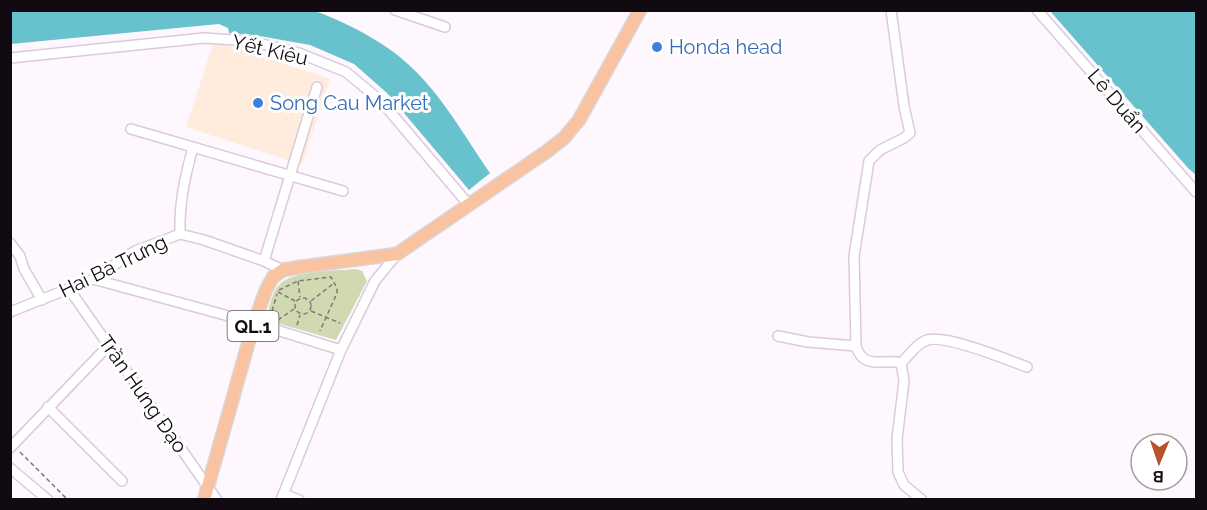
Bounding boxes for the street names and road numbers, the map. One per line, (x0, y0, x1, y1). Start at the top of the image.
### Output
street label: Yết Kiêu (230, 30, 310, 70)
street label: Lê Duẩn (1083, 64, 1151, 138)
street label: Hai Bà Trưng (55, 230, 171, 302)
road number: QL.1 (228, 311, 278, 341)
street label: Trần Hưng Đạo (94, 331, 192, 458)

